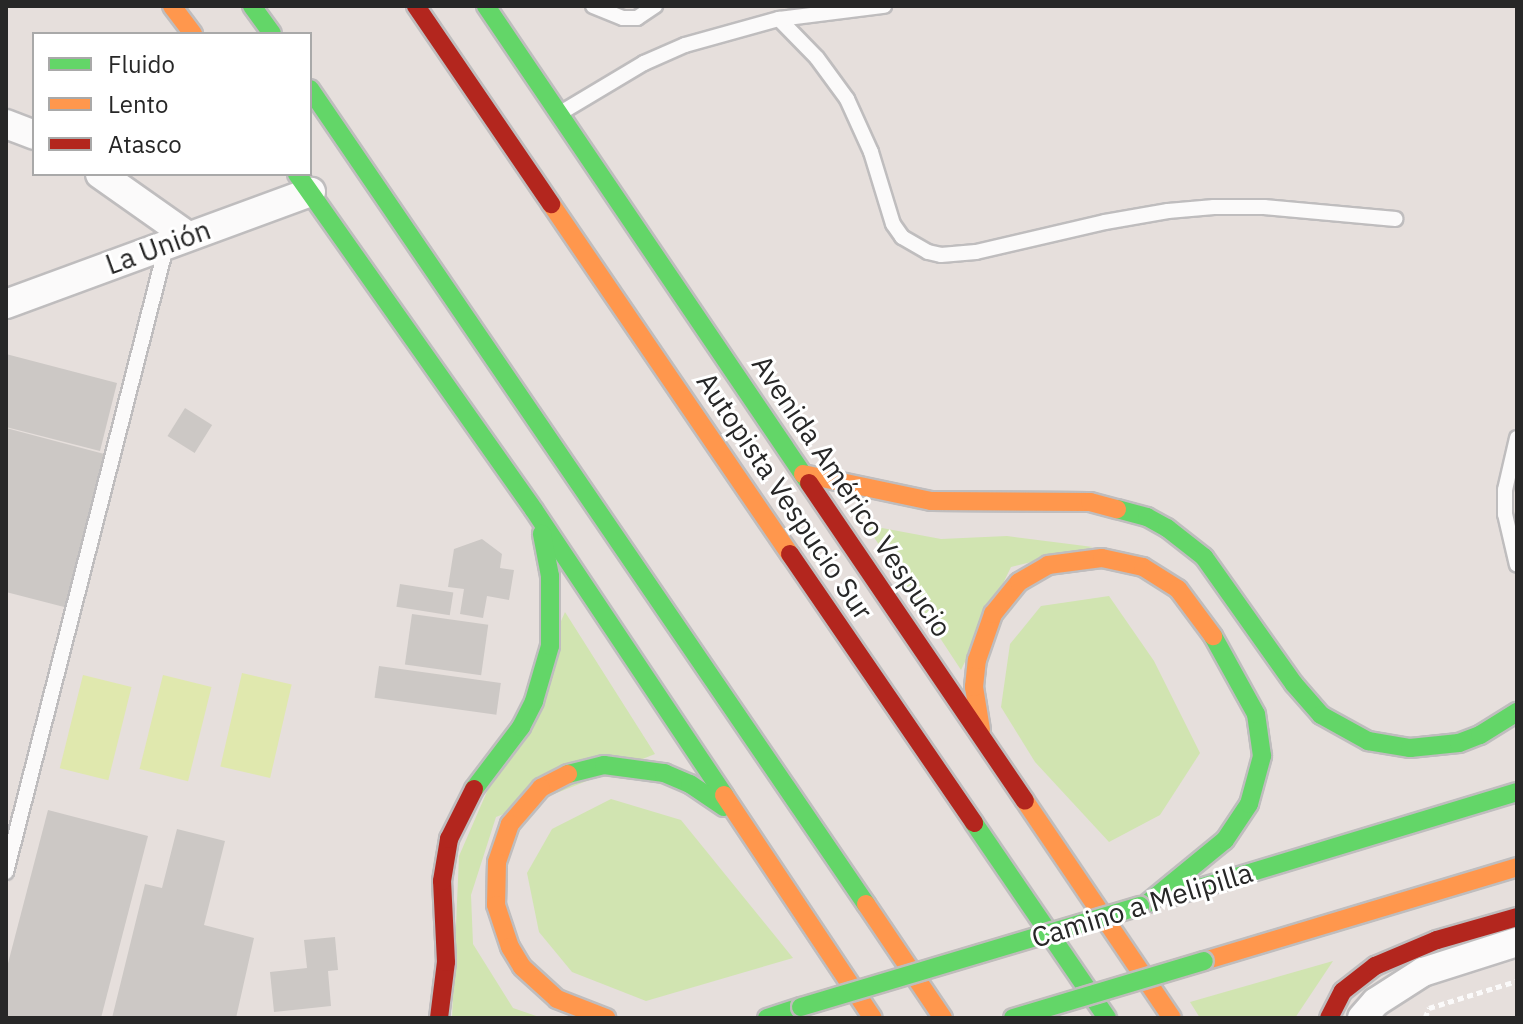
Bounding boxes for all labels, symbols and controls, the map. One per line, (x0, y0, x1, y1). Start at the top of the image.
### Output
legend (32, 32, 312, 176)
text: Fluido (108, 48, 175, 80)
text: Lento (108, 88, 168, 120)
text: Atasco (108, 128, 182, 160)
street label: La Unión (101, 213, 215, 281)
street label: Avenida Américo Vespucio (745, 349, 959, 643)
street label: Autopista Vespucio Sur (690, 366, 880, 626)
street label: Camino a Melipilla (1027, 855, 1257, 955)

